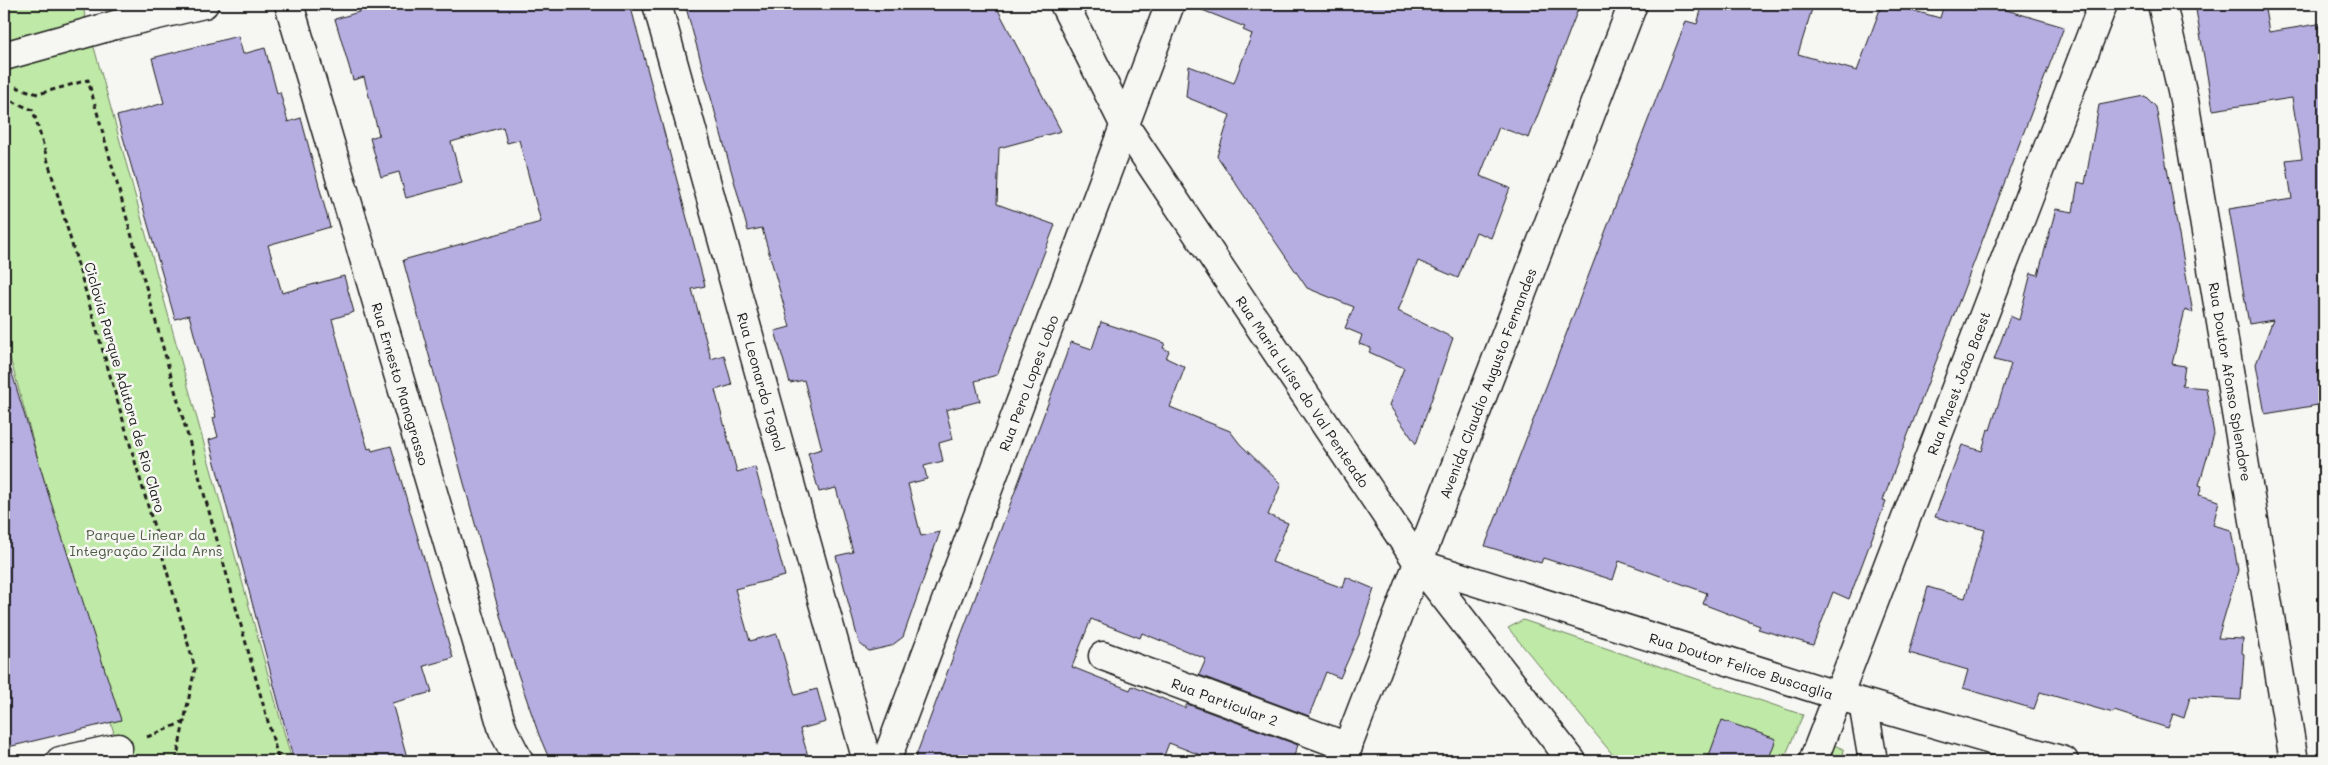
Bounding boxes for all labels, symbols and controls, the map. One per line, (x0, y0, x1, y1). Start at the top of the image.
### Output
street label: Ciclovia Parque Adutora de Rio Claro (80, 259, 170, 515)
street label: Avenida Claudio Augusto Fernandes (1434, 265, 1540, 501)
street label: Rua Doutor Afonso Splendore (2205, 281, 2257, 483)
street label: Rua Maria Luísa do Val Penteado (1232, 292, 1374, 491)
street label: Rua Ernesto Manograsso (368, 300, 434, 468)
street label: Rua Maest João Baest (1922, 308, 1994, 457)
street label: Rua Leonardo Tognol (733, 310, 790, 453)
street label: Rua Pero Lopes Lobo (994, 312, 1062, 454)
park label: Parque Linear da Integração Zilda Arns (70, 525, 222, 560)
street label: Rua Doutor Felice Buscaglia (1647, 627, 1836, 703)
street label: Rua Particular 2 (1169, 673, 1281, 730)

